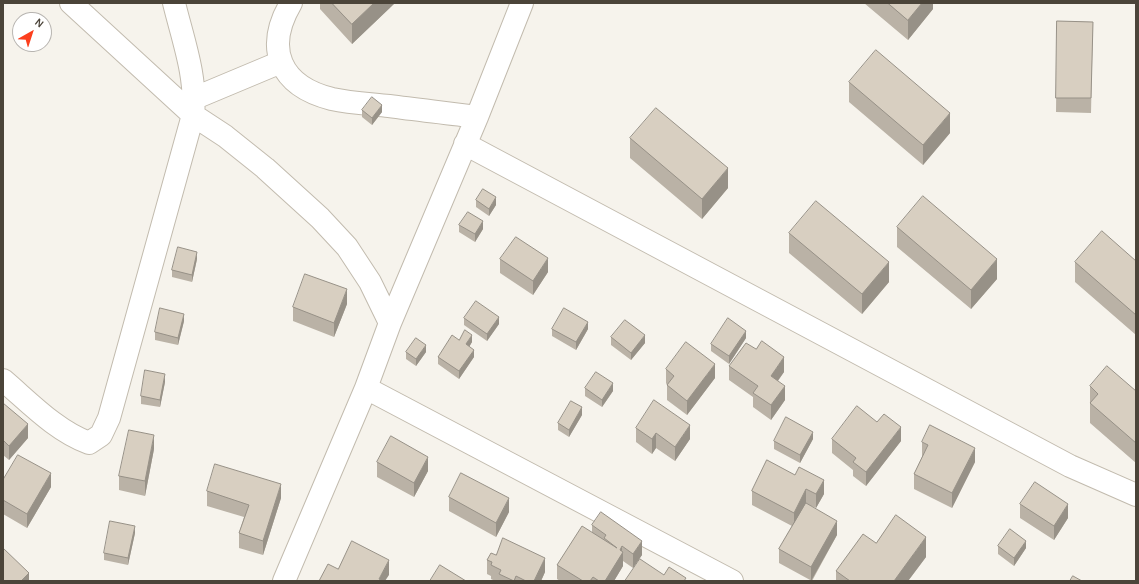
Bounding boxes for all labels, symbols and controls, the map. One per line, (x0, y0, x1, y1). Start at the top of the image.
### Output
north arrow (12, 12, 52, 52)
text: N (32, 16, 46, 31)

